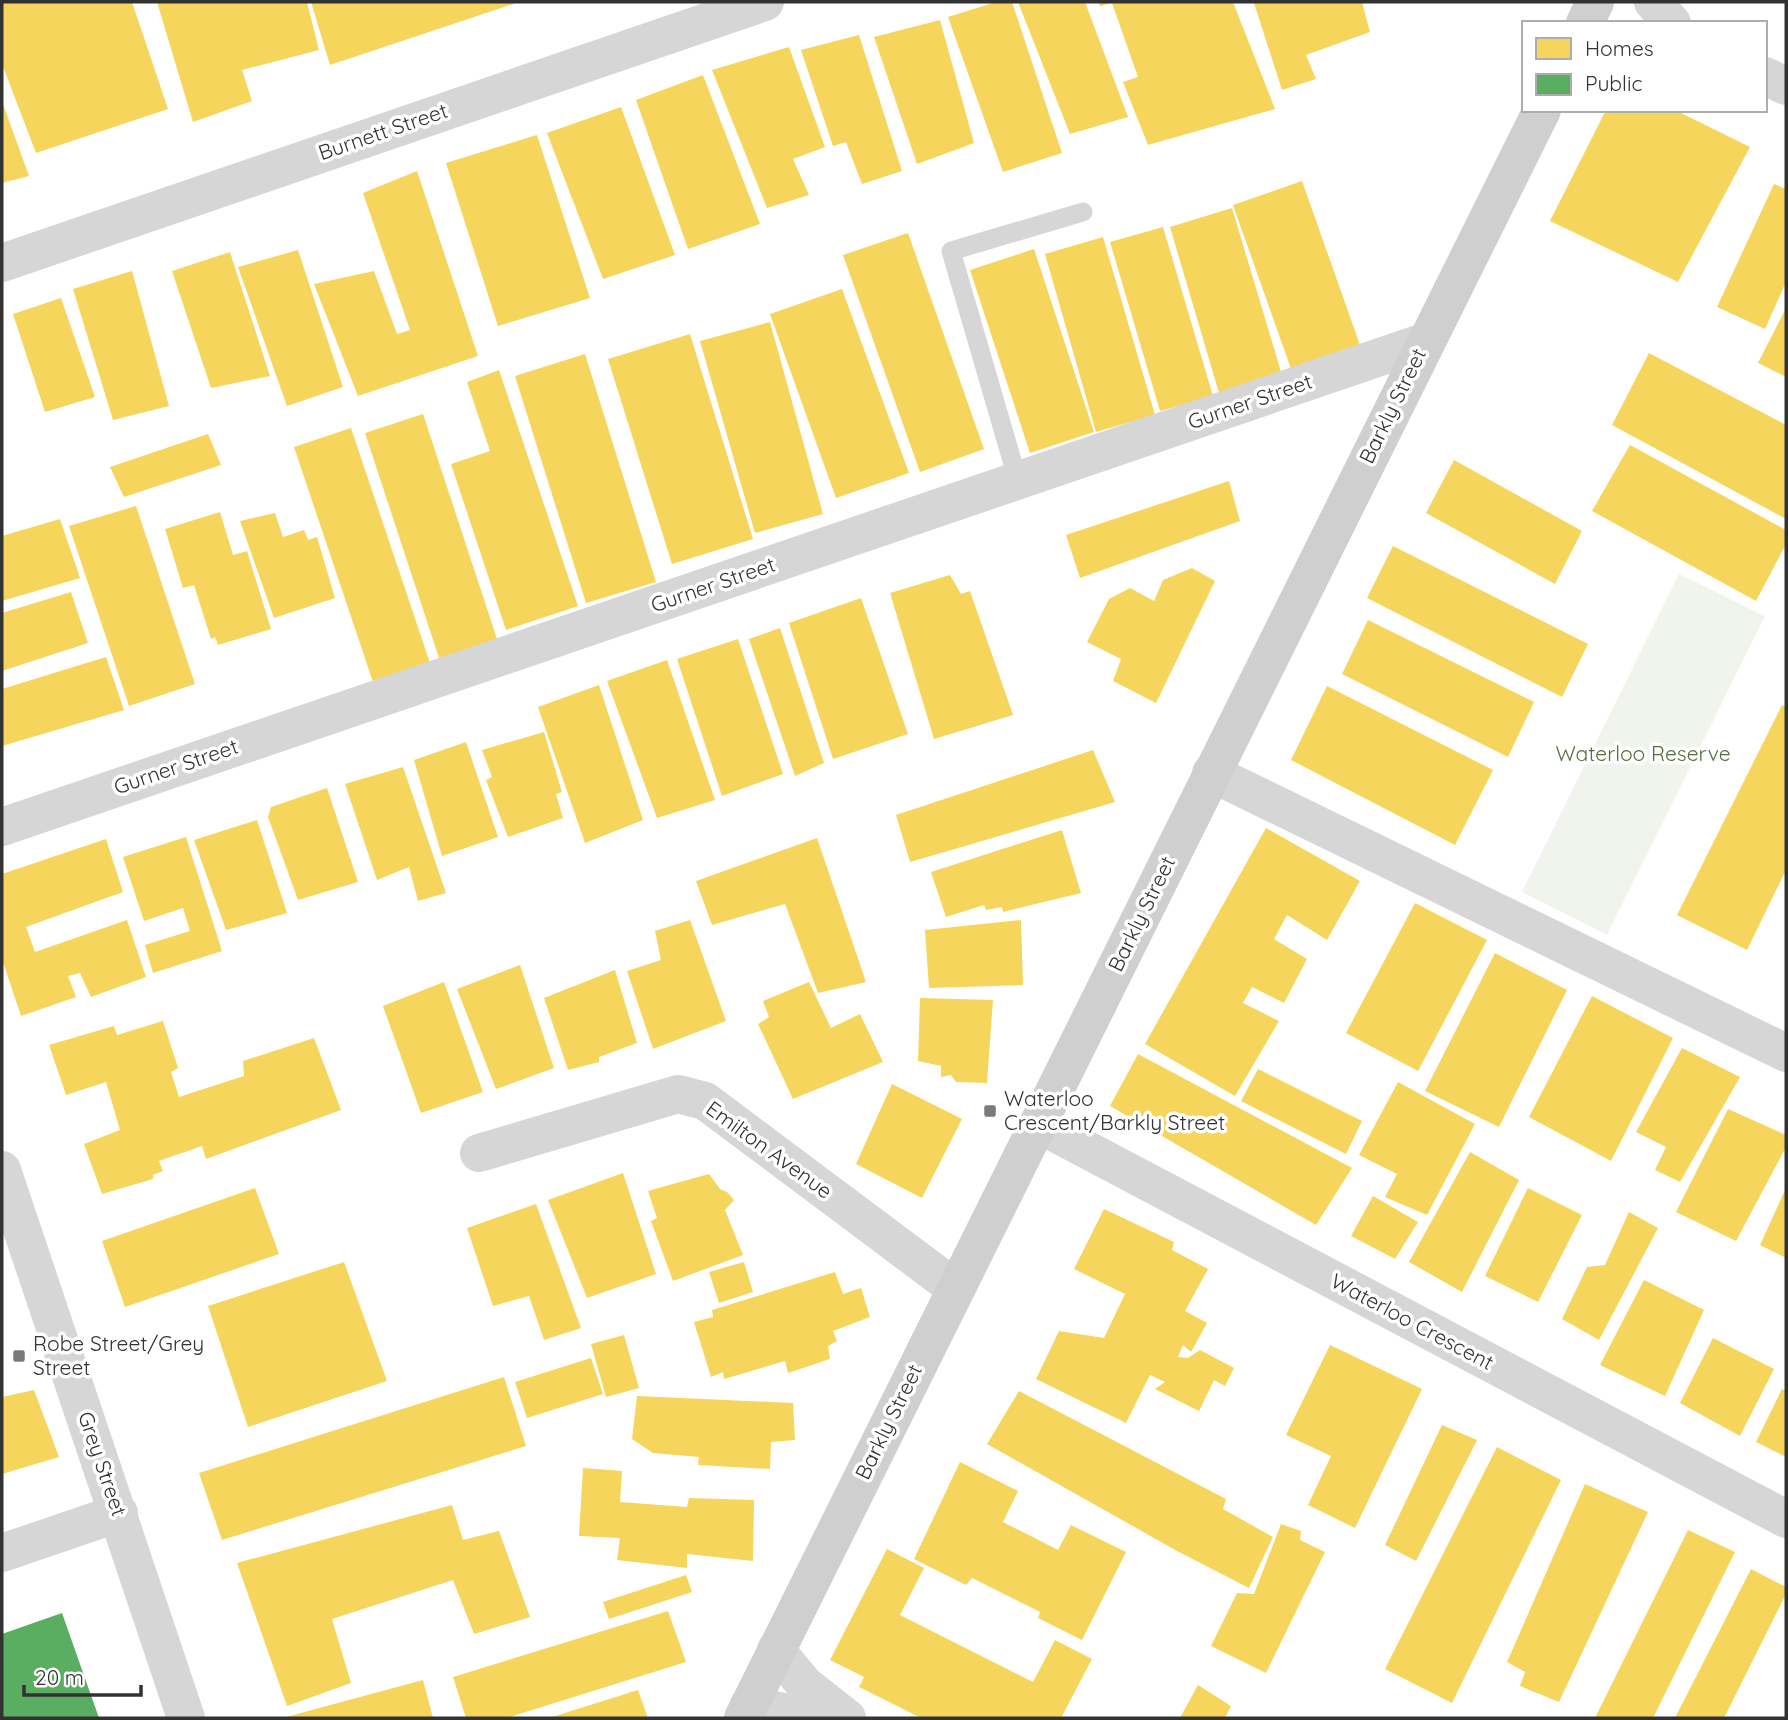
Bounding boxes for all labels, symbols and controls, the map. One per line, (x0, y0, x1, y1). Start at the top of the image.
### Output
legend (1522, 21, 1767, 112)
text: Homes (1585, 35, 1654, 61)
text: Public (1585, 70, 1642, 96)
street label: Burnett Street (315, 97, 451, 165)
street label: Barkly Street (1353, 344, 1431, 468)
street label: Gurner Street (1184, 368, 1315, 434)
street label: Gurner Street (647, 551, 778, 617)
street label: Gurner Street (110, 733, 241, 799)
park label: Waterloo Reserve (1555, 740, 1731, 766)
street label: Barkly Street (1102, 852, 1180, 976)
place label: Waterloo Crescent/Barkly Street (1004, 1085, 1225, 1135)
street label: Emilton Avenue (701, 1095, 838, 1204)
marker: Waterloo Crescent/Barkly Street (982, 1103, 998, 1119)
street label: Waterloo Crescent (1327, 1267, 1498, 1375)
place label: Robe Street/Grey Street (33, 1330, 204, 1380)
marker: Robe Street/Grey Street (11, 1348, 27, 1364)
street label: Barkly Street (849, 1360, 927, 1484)
street label: Grey Street (73, 1408, 133, 1519)
scale bar (24, 1654, 142, 1698)
text: 20 m (35, 1664, 84, 1690)

